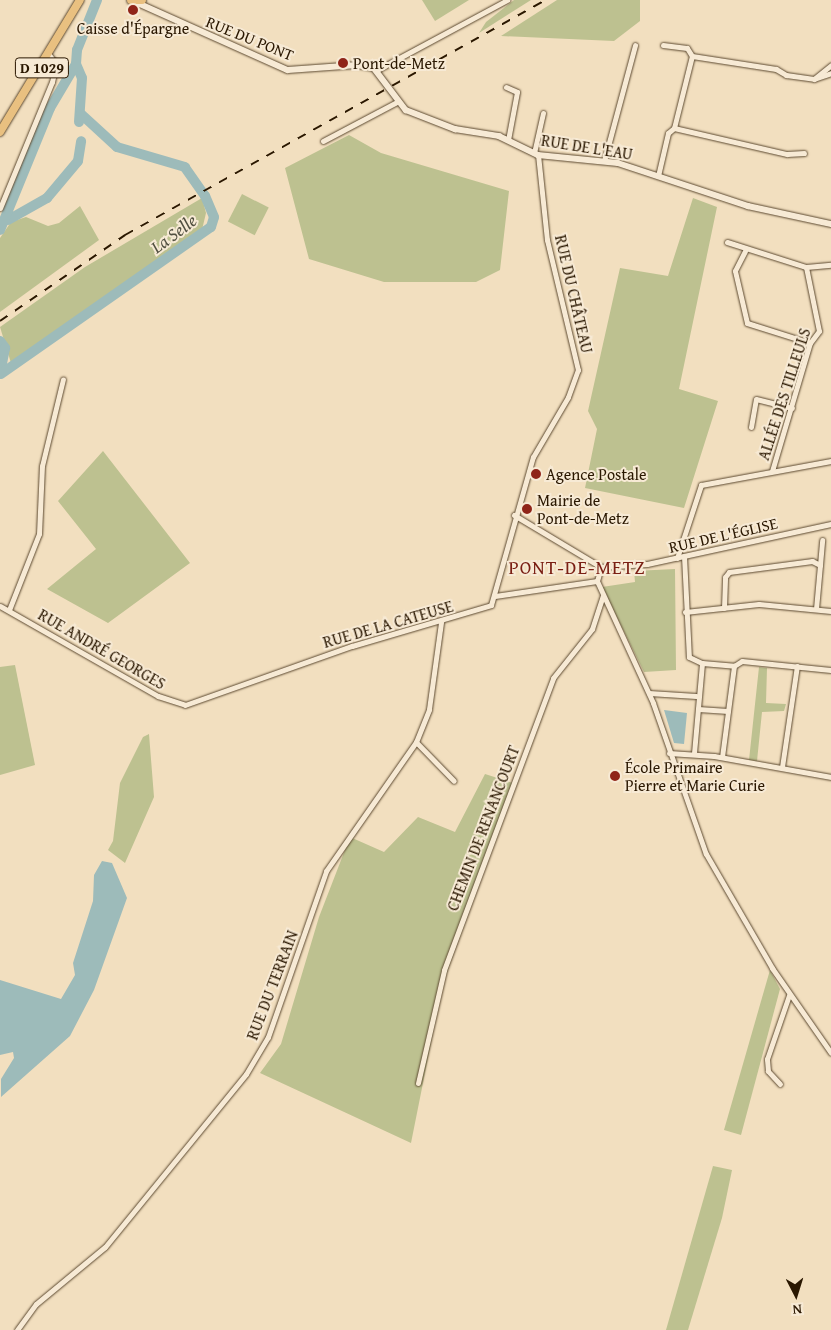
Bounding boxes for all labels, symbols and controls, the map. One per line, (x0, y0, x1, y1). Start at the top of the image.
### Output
marker: Caisse d'Épargne (127, 4, 139, 16)
street label: RUE DU PONT (203, 12, 297, 64)
place label: Caisse d'Épargne (77, 18, 189, 38)
place label: Pont-de-Metz (353, 53, 445, 73)
road number: D 1029 (15, 56, 70, 80)
marker: Pont-de-Metz (337, 57, 349, 69)
street label: RUE DE L'EAU (540, 130, 634, 164)
water label: La Selle (147, 210, 201, 258)
street label: RUE DU CHÂTEAU (551, 233, 597, 355)
street label: ALLÉE DES TILLEULS (754, 325, 814, 463)
place label: Agence Postale (546, 464, 647, 484)
marker: Agence Postale (530, 468, 542, 480)
place label: Mairie de Pont-de-Metz (537, 490, 629, 528)
marker: Mairie de Pont-de-Metz (521, 503, 533, 515)
street label: RUE DE L'ÉGLISE (667, 513, 779, 557)
district label: PONT-DE-METZ (507, 557, 647, 579)
street label: RUE DE LA CATEUSE (321, 596, 455, 652)
street label: RUE ANDRÉ GEORGES (35, 605, 169, 693)
street label: CHEMIN DE RENANCOURT (443, 743, 523, 913)
place label: École Primaire Pierre et Marie Curie (625, 757, 765, 795)
marker: École Primaire Pierre et Marie Curie (609, 770, 621, 782)
street label: RUE DU TERRAIN (242, 928, 302, 1042)
north arrow (771, 1270, 821, 1320)
text: N (792, 1300, 803, 1320)

